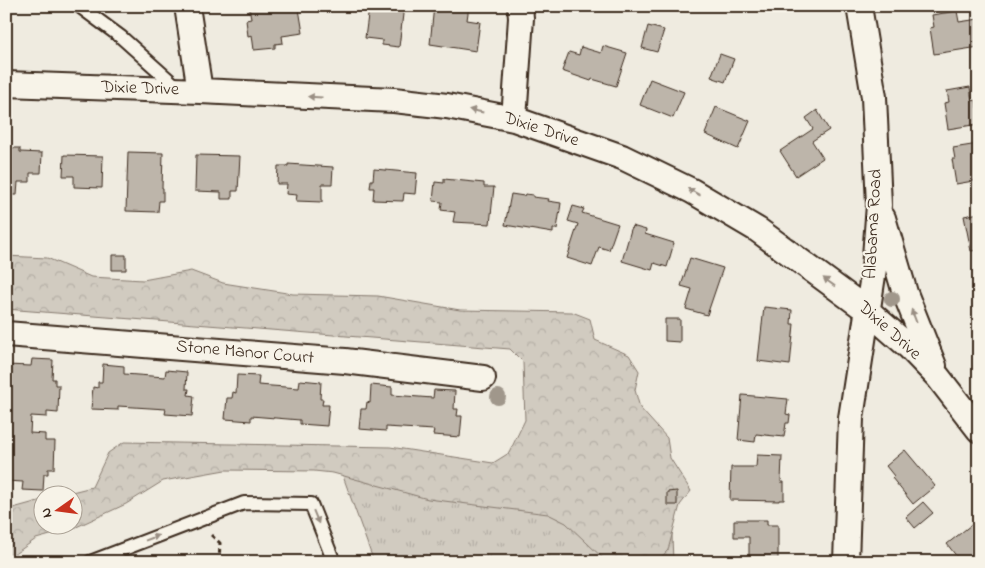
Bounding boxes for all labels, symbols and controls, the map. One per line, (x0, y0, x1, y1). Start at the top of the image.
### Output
street label: Dixie Drive (100, 75, 180, 103)
one-way arrow (307, 92, 323, 100)
street label: Dixie Drive (499, 105, 583, 155)
one-way arrow (468, 107, 484, 115)
street label: Alabama Road (858, 168, 890, 280)
one-way arrow (686, 188, 701, 196)
one-way arrow (822, 277, 836, 287)
street label: Dixie Drive (851, 295, 927, 367)
one-way arrow (910, 308, 917, 323)
street label: Stone Manor Court (175, 334, 315, 372)
north arrow (32, 486, 82, 536)
text: N (36, 506, 58, 520)
one-way arrow (312, 510, 320, 525)
one-way arrow (144, 534, 159, 541)

